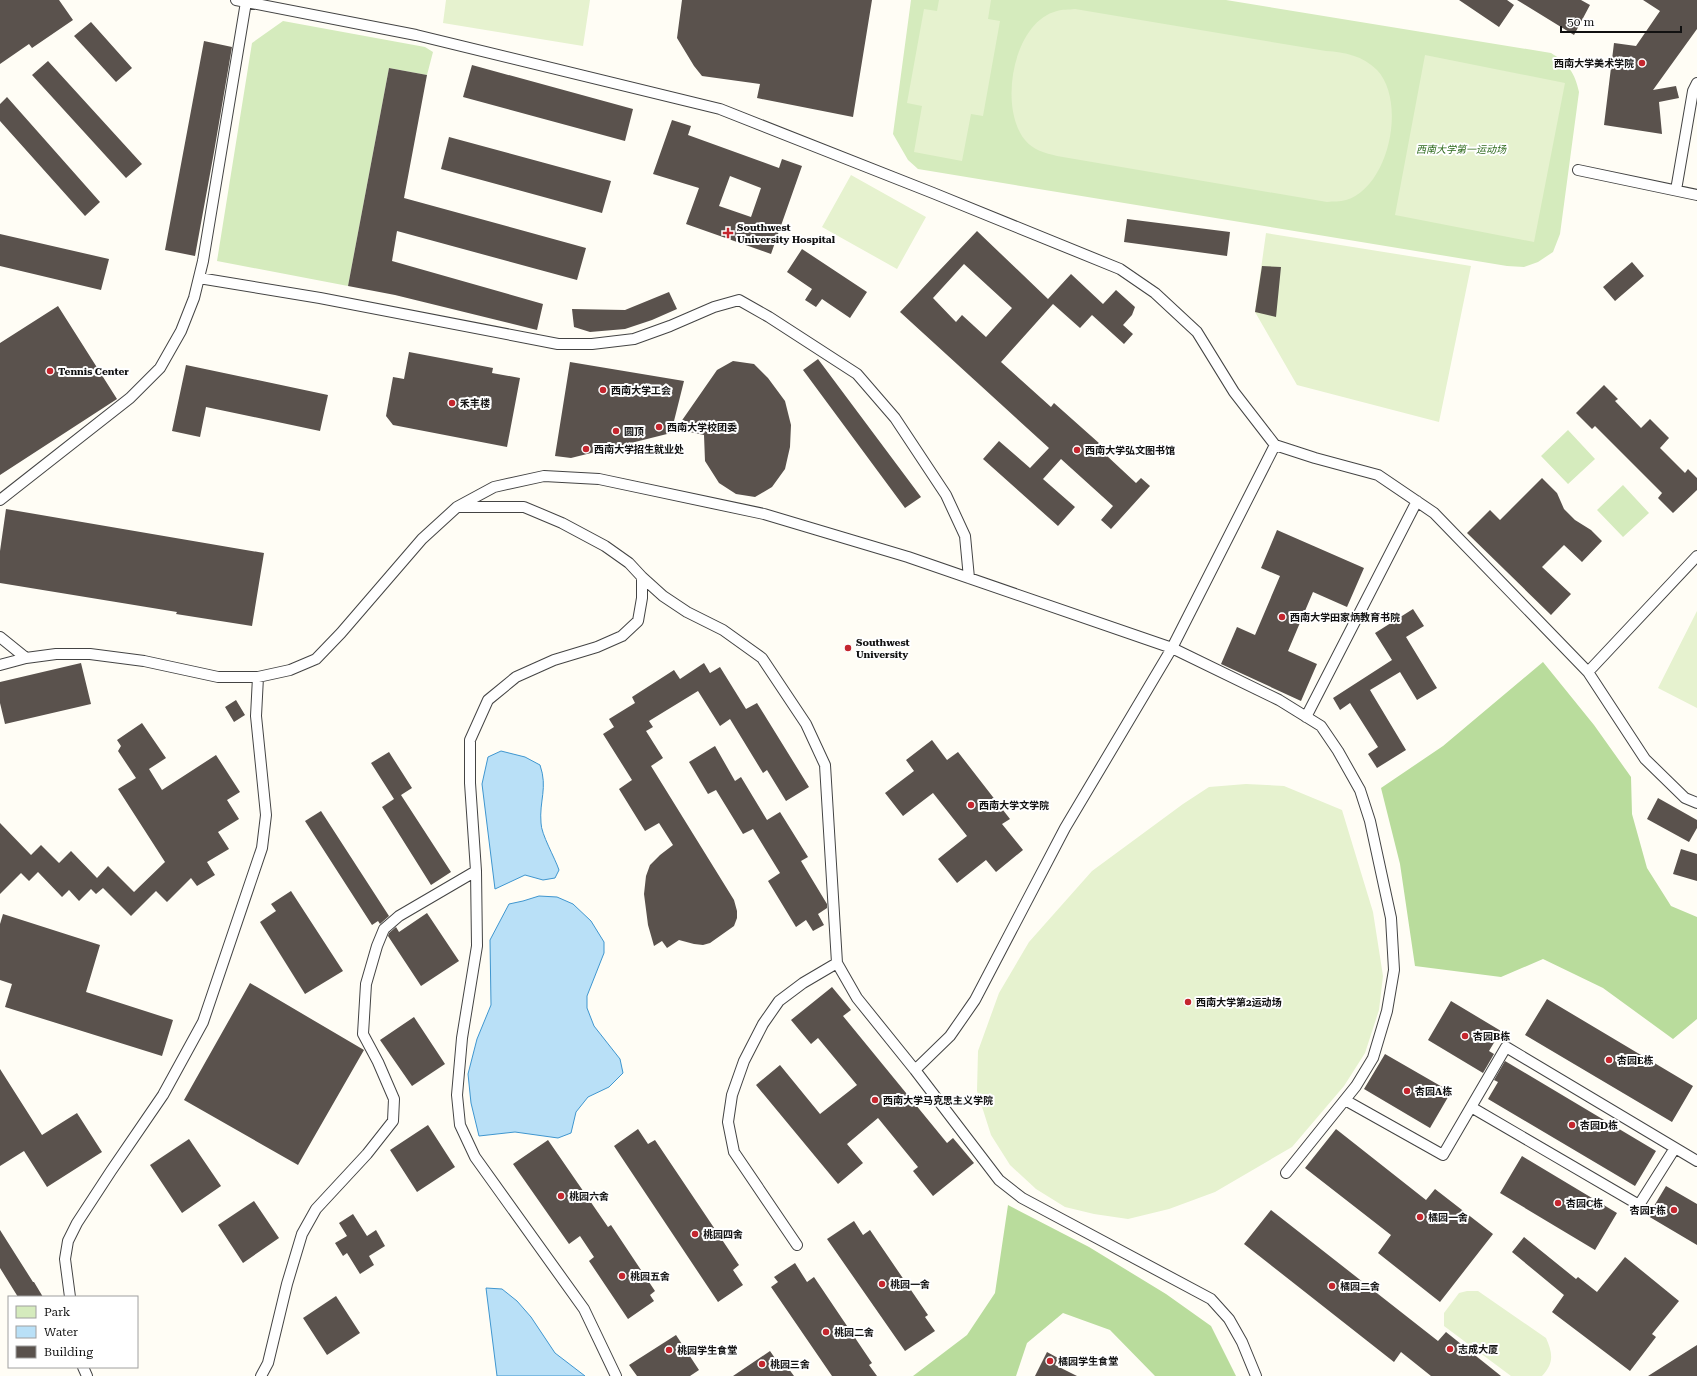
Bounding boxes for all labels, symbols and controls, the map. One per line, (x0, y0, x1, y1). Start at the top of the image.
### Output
scale bar (1561, 8, 1681, 34)
text: 50 m (1567, 15, 1594, 29)
place label: 西南大学美术学院 (1554, 58, 1634, 69)
marker: 西南大学美术学院 (1637, 58, 1647, 68)
park label: 西南大学第一运动场 (1416, 144, 1507, 155)
place label: Southwest University Hospital (737, 222, 836, 245)
marker: Southwest University Hospital (722, 227, 734, 239)
marker: Tennis Center (45, 366, 55, 376)
place label: Tennis Center (58, 366, 129, 377)
marker: 西南大学工会 (598, 385, 608, 395)
place label: 西南大学工会 (611, 385, 671, 396)
marker: 禾丰楼 (447, 398, 457, 408)
place label: 禾丰楼 (460, 398, 490, 409)
place label: 西南大学校团委 (667, 421, 737, 433)
marker: 西南大学校团委 (654, 422, 664, 432)
marker: 圆顶 (611, 426, 621, 436)
place label: 圆顶 (624, 426, 644, 437)
place label: 西南大学招生就业处 (594, 443, 684, 455)
marker: 西南大学招生就业处 (581, 444, 591, 454)
marker: 西南大学弘文图书馆 (1072, 445, 1082, 455)
place label: 西南大学弘文图书馆 (1085, 445, 1175, 456)
marker: 西南大学田家炳教育书院 (1277, 612, 1287, 622)
place label: 西南大学田家炳教育书院 (1290, 612, 1400, 623)
place label: Southwest University (856, 637, 910, 660)
marker: Southwest University (843, 643, 853, 653)
marker: 西南大学文学院 (966, 800, 976, 810)
place label: 西南大学文学院 (979, 800, 1049, 811)
marker: 西南大学第2运动场 (1183, 997, 1193, 1007)
place label: 西南大学第2运动场 (1196, 997, 1282, 1008)
place label: 杏园B栋 (1472, 1030, 1510, 1042)
marker: 杏园B栋 (1460, 1031, 1470, 1041)
place label: 杏园E栋 (1616, 1054, 1653, 1066)
marker: 杏园E栋 (1604, 1055, 1614, 1065)
place label: 杏园A栋 (1414, 1085, 1452, 1097)
marker: 杏园A栋 (1402, 1086, 1412, 1096)
marker: 西南大学马克思主义学院 (870, 1095, 880, 1105)
place label: 西南大学马克思主义学院 (883, 1095, 993, 1106)
place label: 杏园D栋 (1579, 1119, 1618, 1131)
marker: 杏园D栋 (1567, 1120, 1577, 1130)
marker: 桃园六舍 (556, 1191, 566, 1201)
place label: 桃园六舍 (569, 1191, 609, 1202)
place label: 杏园C栋 (1565, 1197, 1603, 1209)
marker: 杏园C栋 (1553, 1198, 1563, 1208)
place label: 杏园F栋 (1629, 1204, 1666, 1216)
marker: 杏园F栋 (1669, 1205, 1679, 1215)
marker: 橘园一舍 (1415, 1212, 1425, 1222)
place label: 橘园一舍 (1428, 1212, 1468, 1223)
marker: 桃园四舍 (690, 1229, 700, 1239)
place label: 桃园四舍 (703, 1229, 743, 1240)
marker: 桃园五舍 (617, 1271, 627, 1281)
place label: 桃园五舍 (630, 1271, 670, 1282)
marker: 桃园一舍 (877, 1279, 887, 1289)
place label: 桃园一舍 (890, 1279, 930, 1290)
marker: 橘园二舍 (1327, 1281, 1337, 1291)
place label: 橘园二舍 (1340, 1281, 1380, 1292)
legend (8, 1296, 138, 1368)
text: Park (44, 1305, 71, 1319)
text: Water (44, 1325, 78, 1339)
marker: 桃园二舍 (821, 1327, 831, 1337)
place label: 桃园二舍 (834, 1327, 874, 1338)
place label: 志成大厦 (1458, 1343, 1498, 1355)
marker: 志成大厦 (1445, 1344, 1455, 1354)
text: Building (44, 1345, 93, 1359)
marker: 桃园学生食堂 (664, 1345, 674, 1355)
place label: 桃园学生食堂 (677, 1345, 737, 1356)
marker: 橘园学生食堂 (1045, 1356, 1055, 1366)
place label: 橘园学生食堂 (1058, 1356, 1118, 1367)
marker: 桃园三舍 (757, 1359, 767, 1369)
place label: 桃园三舍 (770, 1359, 810, 1370)

